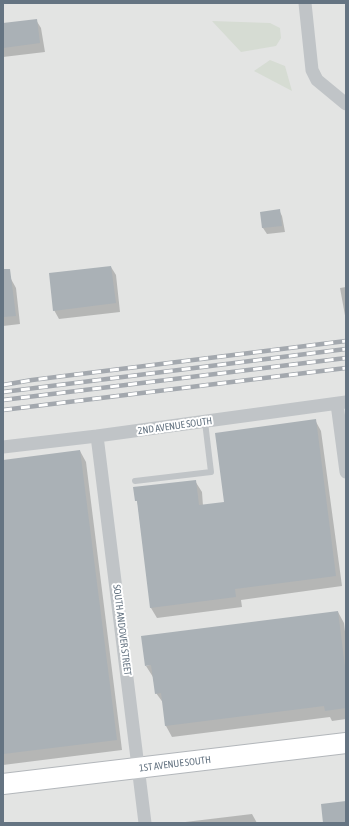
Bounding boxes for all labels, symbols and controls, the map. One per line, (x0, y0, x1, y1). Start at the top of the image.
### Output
street label: 2ND AVENUE SOUTH (137, 415, 213, 437)
street label: SOUTH ANDOVER STREET (110, 584, 134, 676)
street label: 1ST AVENUE SOUTH (138, 754, 212, 774)

